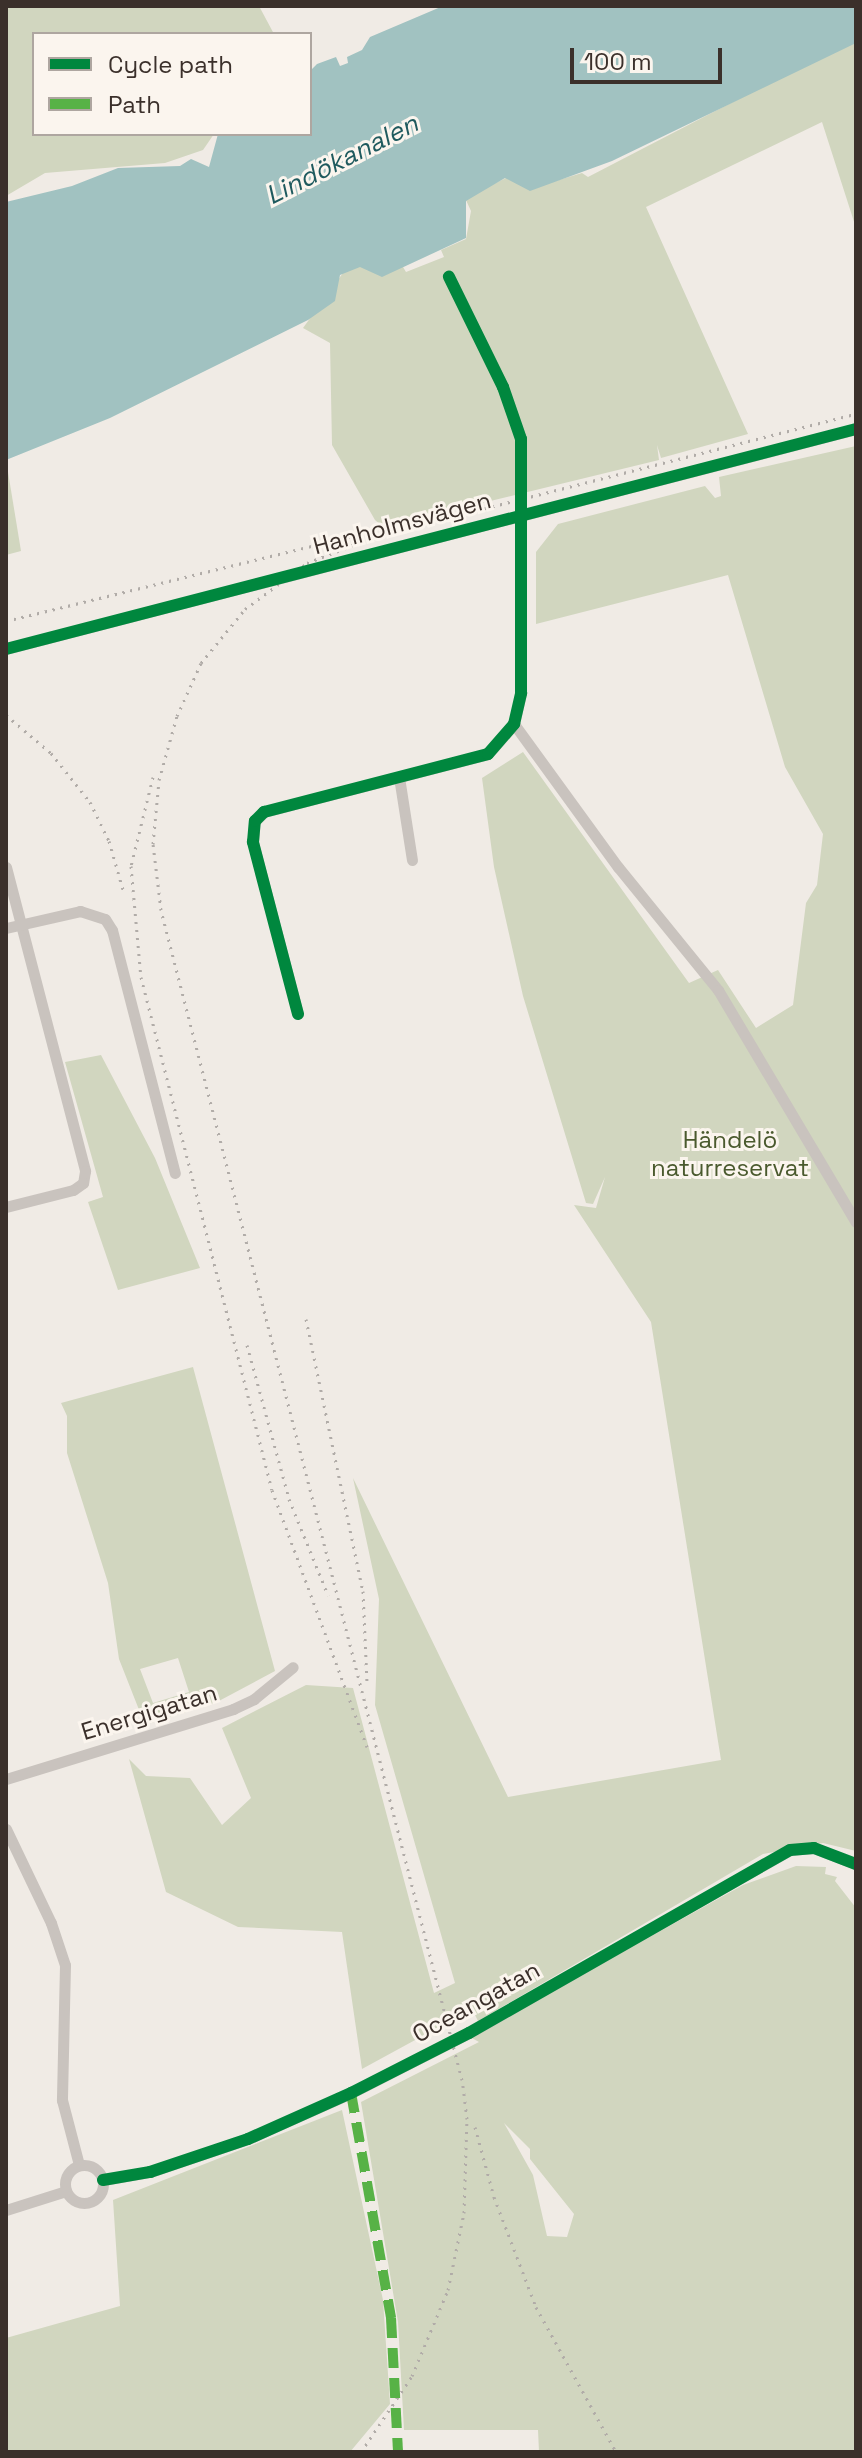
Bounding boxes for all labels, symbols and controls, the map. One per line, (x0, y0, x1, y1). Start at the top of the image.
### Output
legend (32, 32, 312, 136)
scale bar (574, 32, 726, 82)
text: 100 m (584, 46, 652, 77)
text: Cycle path (108, 49, 233, 80)
text: Path (108, 89, 161, 120)
water label: Lindökanalen (261, 108, 423, 212)
street label: Hanholmsvägen (310, 485, 494, 561)
park label: Händelö naturreservat (651, 1126, 809, 1182)
street label: Energigatan (78, 1678, 220, 1746)
street label: Oceangatan (407, 1955, 545, 2049)

